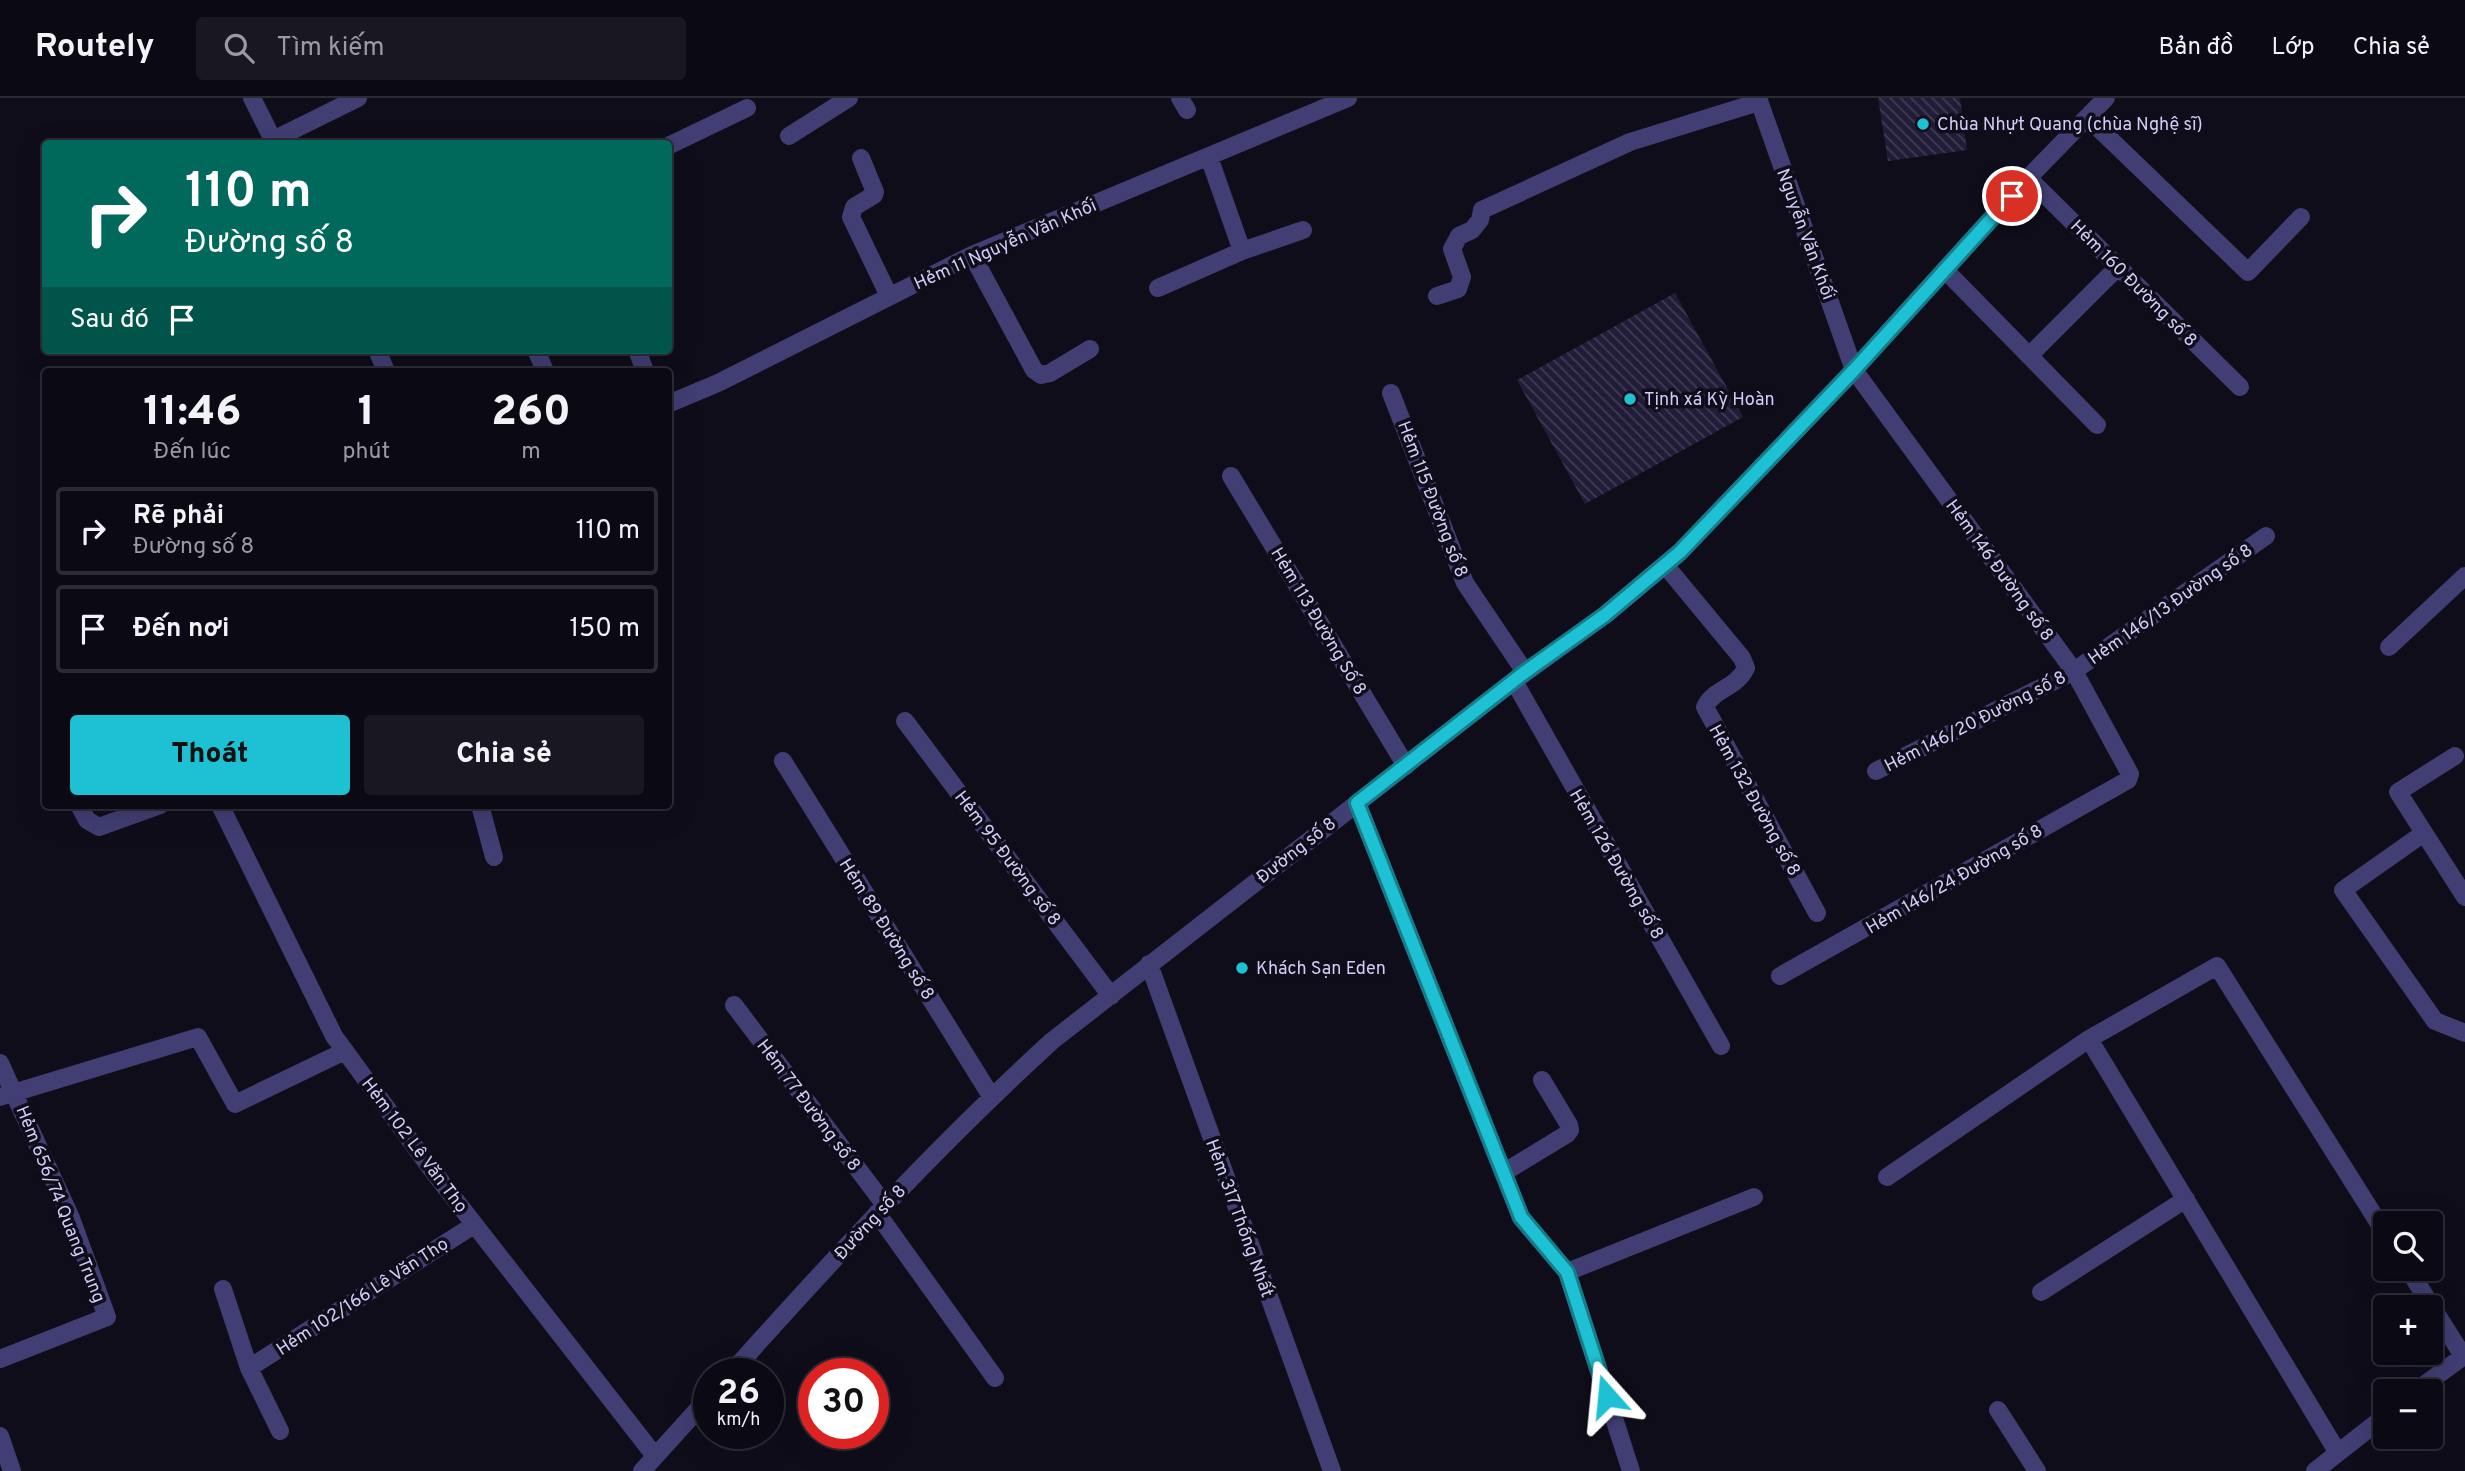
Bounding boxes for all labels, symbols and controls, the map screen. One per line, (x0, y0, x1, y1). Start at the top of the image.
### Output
search box (196, 17, 686, 80)
text: Routely (35, 27, 154, 69)
icon: search (220, 29, 258, 67)
text: Tìm kiếm (276, 32, 385, 65)
text: Bản đồ (2159, 33, 2234, 63)
text: Lớp (2272, 33, 2315, 63)
text: Chia sẻ (2353, 33, 2430, 63)
place label: Chùa Nhựt Quang (chùa Nghệ sĩ) (1937, 114, 2203, 137)
marker: Chùa Nhựt Quang (chùa Nghệ sĩ) (1915, 116, 1931, 132)
text: 110 m (185, 163, 312, 225)
street label: Nguyễn Văn Khối (1770, 165, 1841, 303)
pin (1982, 166, 2042, 226)
icon: right (70, 168, 161, 259)
icon: arrive (1993, 177, 2031, 215)
street label: Hẻm 11 Nguyễn Văn Khối (910, 193, 1101, 296)
street label: Hẻm 160 Đường số 8 (2065, 215, 2202, 352)
text: Đường số 8 (185, 224, 354, 264)
icon: arrive (163, 301, 201, 339)
text: Sau đó (70, 304, 149, 337)
text: 11:46 (143, 387, 241, 440)
text: 1 (358, 387, 375, 440)
text: 260 (491, 387, 571, 440)
place label: Tịnh xá Kỳ Hoàn (1644, 389, 1775, 412)
marker: Tịnh xá Kỳ Hoàn (1622, 391, 1638, 407)
street label: Hẻm 115 Đường số 8 (1391, 418, 1473, 581)
text: Đến lúc (154, 438, 231, 467)
text: phút (343, 438, 390, 467)
text: m (521, 438, 541, 467)
street label: Hẻm 146 Đường số 8 (1940, 495, 2059, 646)
text: Rẽ phải (133, 500, 224, 533)
icon: right (74, 512, 112, 550)
text: 110 m (576, 515, 640, 548)
text: Đường số 8 (133, 533, 254, 562)
street label: Hẻm 146/13 Đường số 8 (2083, 539, 2258, 671)
street label: Hẻm 113 Đường Số 8 (1265, 543, 1372, 700)
icon: arrive (74, 610, 112, 648)
text: Đến nơi (133, 613, 229, 646)
text: 150 m (569, 613, 640, 646)
street label: Hẻm 146/20 Đường số 8 (1881, 666, 2070, 778)
button: Thoát (70, 715, 350, 795)
button: Chia sẻ (364, 715, 644, 795)
street label: Hẻm 132 Đường số 8 (1703, 721, 1806, 880)
street label: Hẻm 126 Đường số 8 (1563, 785, 1669, 944)
street label: Hẻm 95 Đường số 8 (949, 786, 1066, 931)
street label: Đường số 8 (1252, 812, 1341, 889)
street label: Hẻm 146/24 Đường số 8 (1862, 819, 2047, 940)
street label: Hẻm 89 Đường số 8 (833, 854, 939, 1005)
place label: Khách Sạn Eden (1256, 958, 1386, 981)
marker: Khách Sạn Eden (1234, 960, 1250, 976)
street label: Hẻm 77 Đường số 8 (751, 1035, 866, 1176)
street label: Hẻm 102 Lê Văn Thọ (355, 1074, 472, 1218)
street label: Hẻm 656/74 Quang Trung (10, 1103, 110, 1306)
street label: Hẻm 317 Thống Nhất (1199, 1136, 1279, 1301)
street label: Đường số 8 (830, 1180, 912, 1266)
map controls (2373, 1211, 2443, 1449)
button: search (2373, 1211, 2443, 1281)
street label: Hẻm 102/166 Lê Văn Thọ (272, 1233, 453, 1362)
button: + (2373, 1295, 2443, 1365)
speed limit sign: 30 (798, 1358, 889, 1449)
position arrow (1570, 1359, 1644, 1433)
text: 26 (717, 1372, 760, 1416)
button: − (2373, 1379, 2443, 1449)
text: km/h (717, 1409, 760, 1432)

